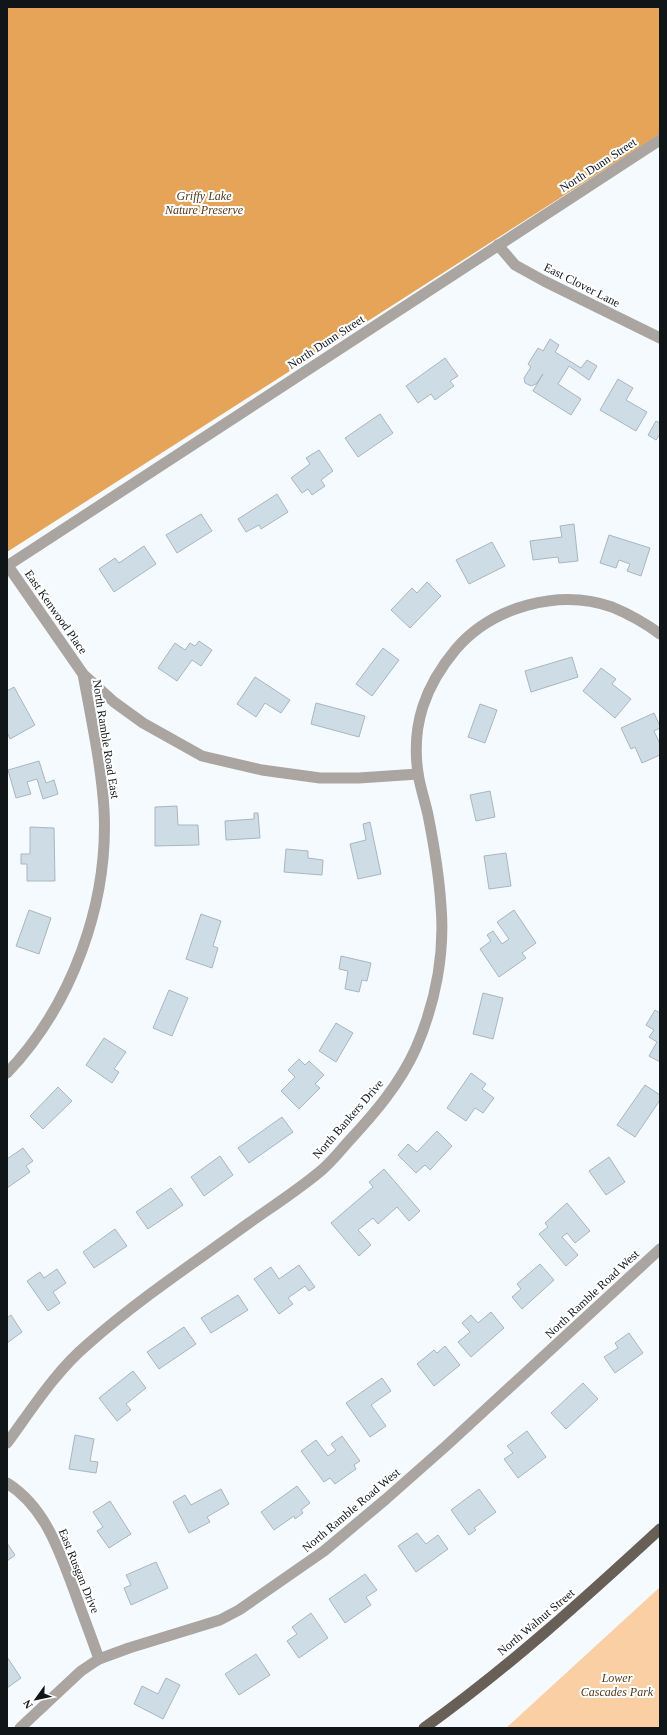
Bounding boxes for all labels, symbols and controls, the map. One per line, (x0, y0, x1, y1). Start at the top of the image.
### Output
street label: North Dunn Street (557, 135, 640, 195)
park label: Griffy Lake Nature Preserve (164, 189, 244, 217)
street label: East Clover Lane (542, 260, 622, 310)
street label: North Dunn Street (285, 312, 368, 372)
street label: East Kenwood Place (22, 567, 90, 657)
street label: North Ramble Road East (90, 678, 122, 800)
street label: North Bankers Drive (310, 1076, 386, 1162)
street label: North Ramble Road West (542, 1246, 642, 1341)
street label: North Ramble Road West (299, 1465, 403, 1555)
street label: East Rusgan Drive (56, 1527, 102, 1615)
street label: North Walnut Street (495, 1585, 578, 1658)
park label: Lower Cascades Park (581, 1671, 654, 1699)
north arrow (16, 1679, 56, 1719)
text: N (20, 1698, 35, 1711)

